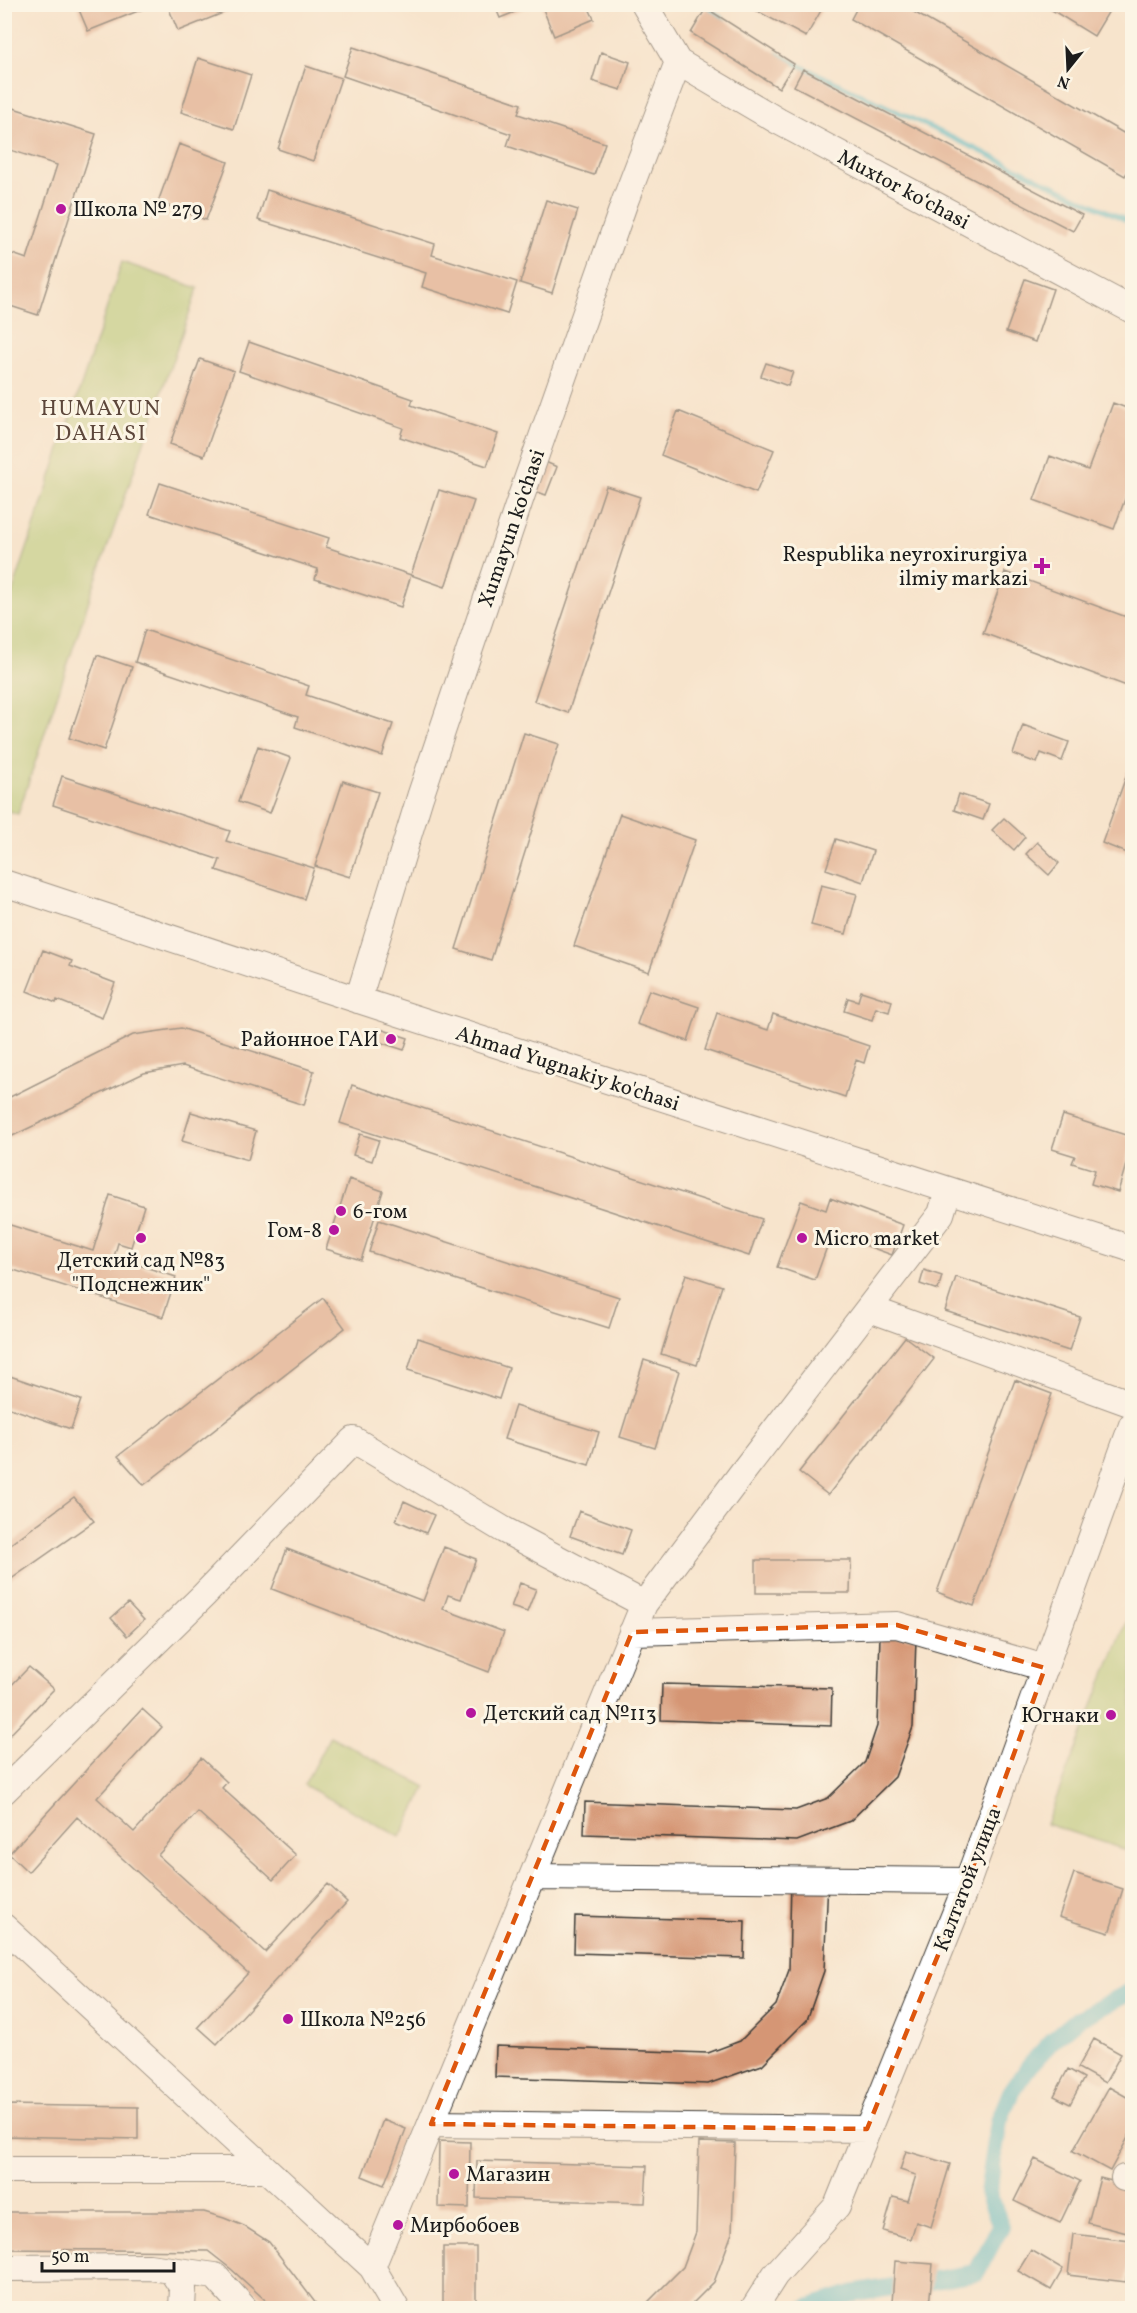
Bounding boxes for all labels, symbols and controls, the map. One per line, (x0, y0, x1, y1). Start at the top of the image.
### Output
north arrow (1038, 39, 1098, 99)
text: N (1055, 69, 1073, 94)
street label: Muxtor koʻchasi (832, 143, 975, 237)
place label: Школа № 279 (73, 196, 203, 225)
marker: Школа № 279 (54, 202, 68, 216)
district label: HUMAYUN DAHASI (40, 394, 162, 450)
street label: Xumayun ko'chasi (472, 446, 553, 611)
place label: Respublika neyroxirurgiya ilmiy markazi (782, 541, 1028, 594)
marker: Respublika neyroxirurgiya ilmiy markazi (1033, 557, 1051, 575)
street label: Ahmad Yugnakiy ko'chasi (452, 1019, 683, 1119)
place label: Районное ГАИ (241, 1026, 379, 1055)
marker: Районное ГАИ (384, 1032, 398, 1046)
place label: 6-гом (353, 1198, 407, 1227)
marker: 6-гом (334, 1204, 348, 1218)
place label: Гом-8 (267, 1217, 322, 1246)
marker: Гом-8 (327, 1223, 341, 1237)
place label: Micro market (814, 1225, 940, 1254)
marker: Детский сад №83 "Подснежник" (134, 1231, 148, 1245)
marker: Micro market (795, 1231, 809, 1245)
place label: Детский сад №83 "Подснежник" (57, 1247, 225, 1300)
place label: Детский сад №113 (483, 1700, 656, 1729)
place label: Югнаки (1021, 1702, 1099, 1731)
marker: Детский сад №113 (464, 1706, 478, 1720)
marker: Югнаки (1104, 1708, 1118, 1722)
street label: Калтатой улица (928, 1803, 1009, 1956)
place label: Школа №256 (300, 2006, 426, 2035)
marker: Школа №256 (281, 2012, 295, 2026)
place label: Магазин (466, 2161, 551, 2190)
marker: Магазин (447, 2167, 461, 2181)
place label: Мирбобоев (410, 2212, 520, 2241)
marker: Мирбобоев (391, 2218, 405, 2232)
scale bar (42, 2235, 174, 2273)
text: 50 m (51, 2245, 90, 2270)

